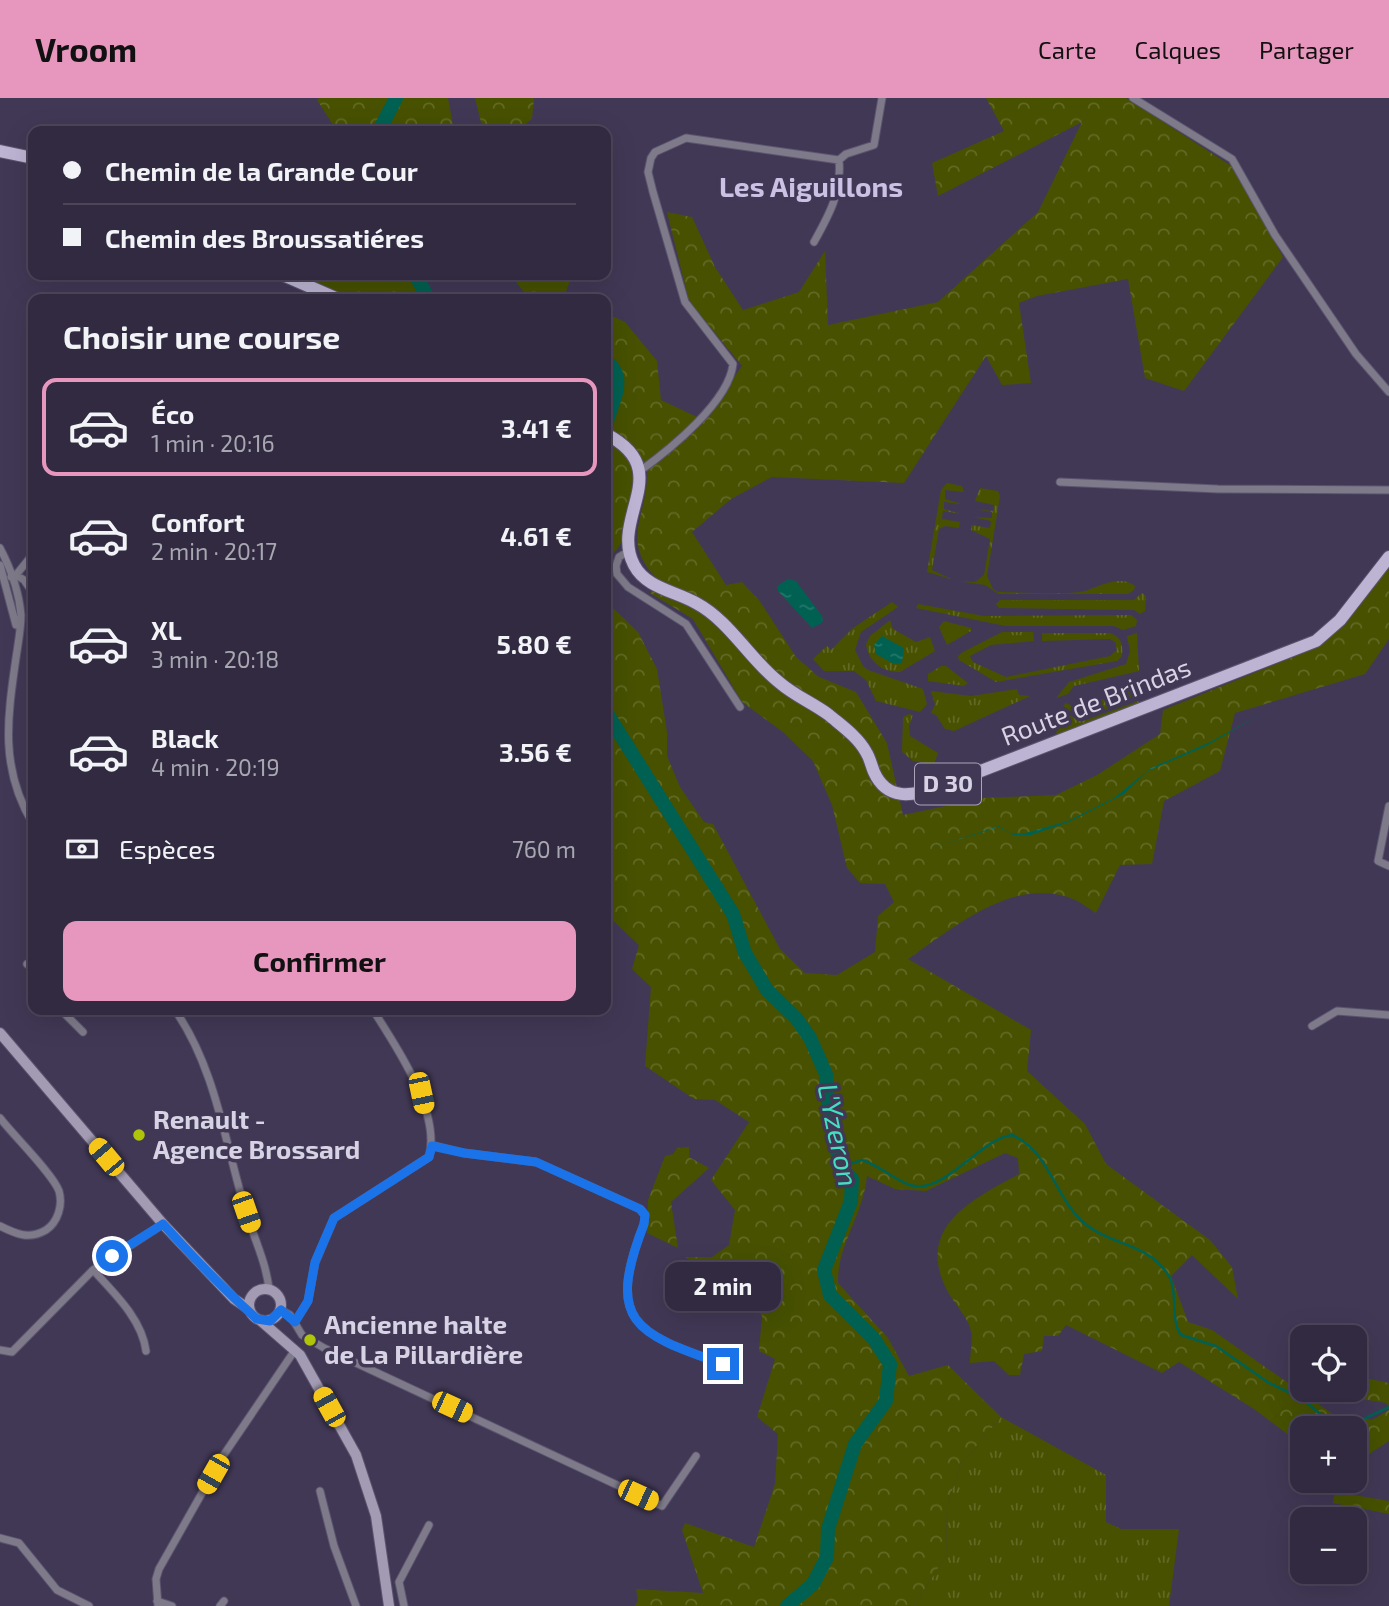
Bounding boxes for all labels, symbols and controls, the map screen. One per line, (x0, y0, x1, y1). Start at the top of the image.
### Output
text: Vroom (35, 29, 137, 69)
text: Carte (1038, 35, 1097, 64)
text: Calques (1135, 35, 1221, 64)
text: Partager (1259, 35, 1354, 64)
text: Chemin de la Grande Cour (105, 155, 418, 186)
district label: Les Aiguillons (719, 169, 903, 203)
text: Chemin des Broussatiéres (105, 222, 424, 253)
text: Choisir une course (63, 317, 340, 355)
icon: car (67, 396, 130, 459)
text: Éco (151, 398, 194, 429)
text: 3.41 € (501, 412, 572, 443)
text: 1 min · 20:16 (151, 429, 275, 457)
icon: car (67, 504, 130, 567)
text: Confort (151, 506, 245, 537)
text: 4.61 € (500, 520, 572, 551)
text: 2 min · 20:17 (151, 537, 277, 565)
icon: car (67, 612, 130, 675)
text: XL (151, 614, 182, 645)
text: 5.80 € (496, 628, 572, 659)
text: 3 min · 20:18 (151, 645, 279, 673)
street label: Route de Brindas (996, 650, 1195, 751)
icon: car (67, 720, 130, 783)
text: Black (151, 722, 219, 753)
text: 3.56 € (499, 736, 572, 767)
text: 4 min · 20:19 (151, 753, 280, 781)
road number: D 30 (915, 764, 981, 804)
icon: cash (63, 830, 101, 868)
text: Espèces (119, 833, 216, 864)
text: 760 m (512, 835, 576, 863)
button: Confirmer (63, 921, 576, 1001)
car (407, 1070, 436, 1116)
water label: L'Yzeron (811, 1080, 866, 1189)
place label: Renault - Agence Brossard (153, 1103, 360, 1164)
marker: Renault - Agence Brossard (131, 1127, 147, 1143)
car (85, 1134, 128, 1180)
car (230, 1189, 263, 1235)
route start (96, 1240, 128, 1272)
callout: 2 min (665, 1262, 781, 1312)
text: 2 min (694, 1272, 752, 1300)
place label: Ancienne halte de La Pillardière (324, 1308, 523, 1369)
map controls (1290, 1325, 1367, 1584)
button: locate (1290, 1325, 1367, 1402)
marker: Ancienne halte de La Pillardière (302, 1332, 318, 1348)
route end (707, 1348, 739, 1380)
car (310, 1384, 349, 1430)
car (429, 1389, 476, 1425)
button: + (1290, 1416, 1367, 1493)
car (194, 1451, 233, 1497)
car (615, 1477, 662, 1513)
button: − (1290, 1507, 1367, 1584)

